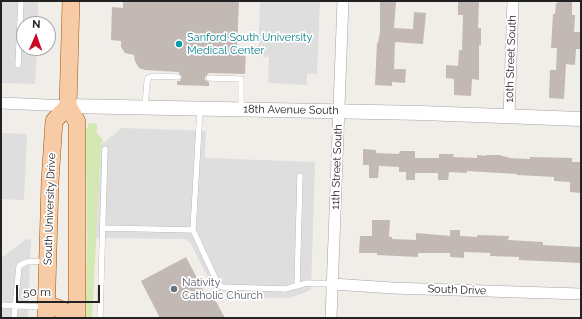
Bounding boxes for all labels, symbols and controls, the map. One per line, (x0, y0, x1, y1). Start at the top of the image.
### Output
street label: 10th Street South (503, 15, 519, 103)
north arrow (16, 16, 56, 56)
text: N (32, 18, 41, 31)
place label: Sanford South University Medical Center (187, 31, 312, 57)
marker: Sanford South University Medical Center (174, 39, 184, 49)
street label: 18th Avenue South (243, 103, 339, 117)
street label: 11th Street South (329, 124, 345, 210)
street label: South University Drive (41, 153, 59, 265)
place label: Nativity Catholic Church (182, 276, 263, 302)
scale bar (18, 277, 102, 303)
street label: South Drive (427, 282, 487, 298)
marker: Nativity Catholic Church (169, 284, 179, 294)
text: 50 m (23, 285, 51, 299)

